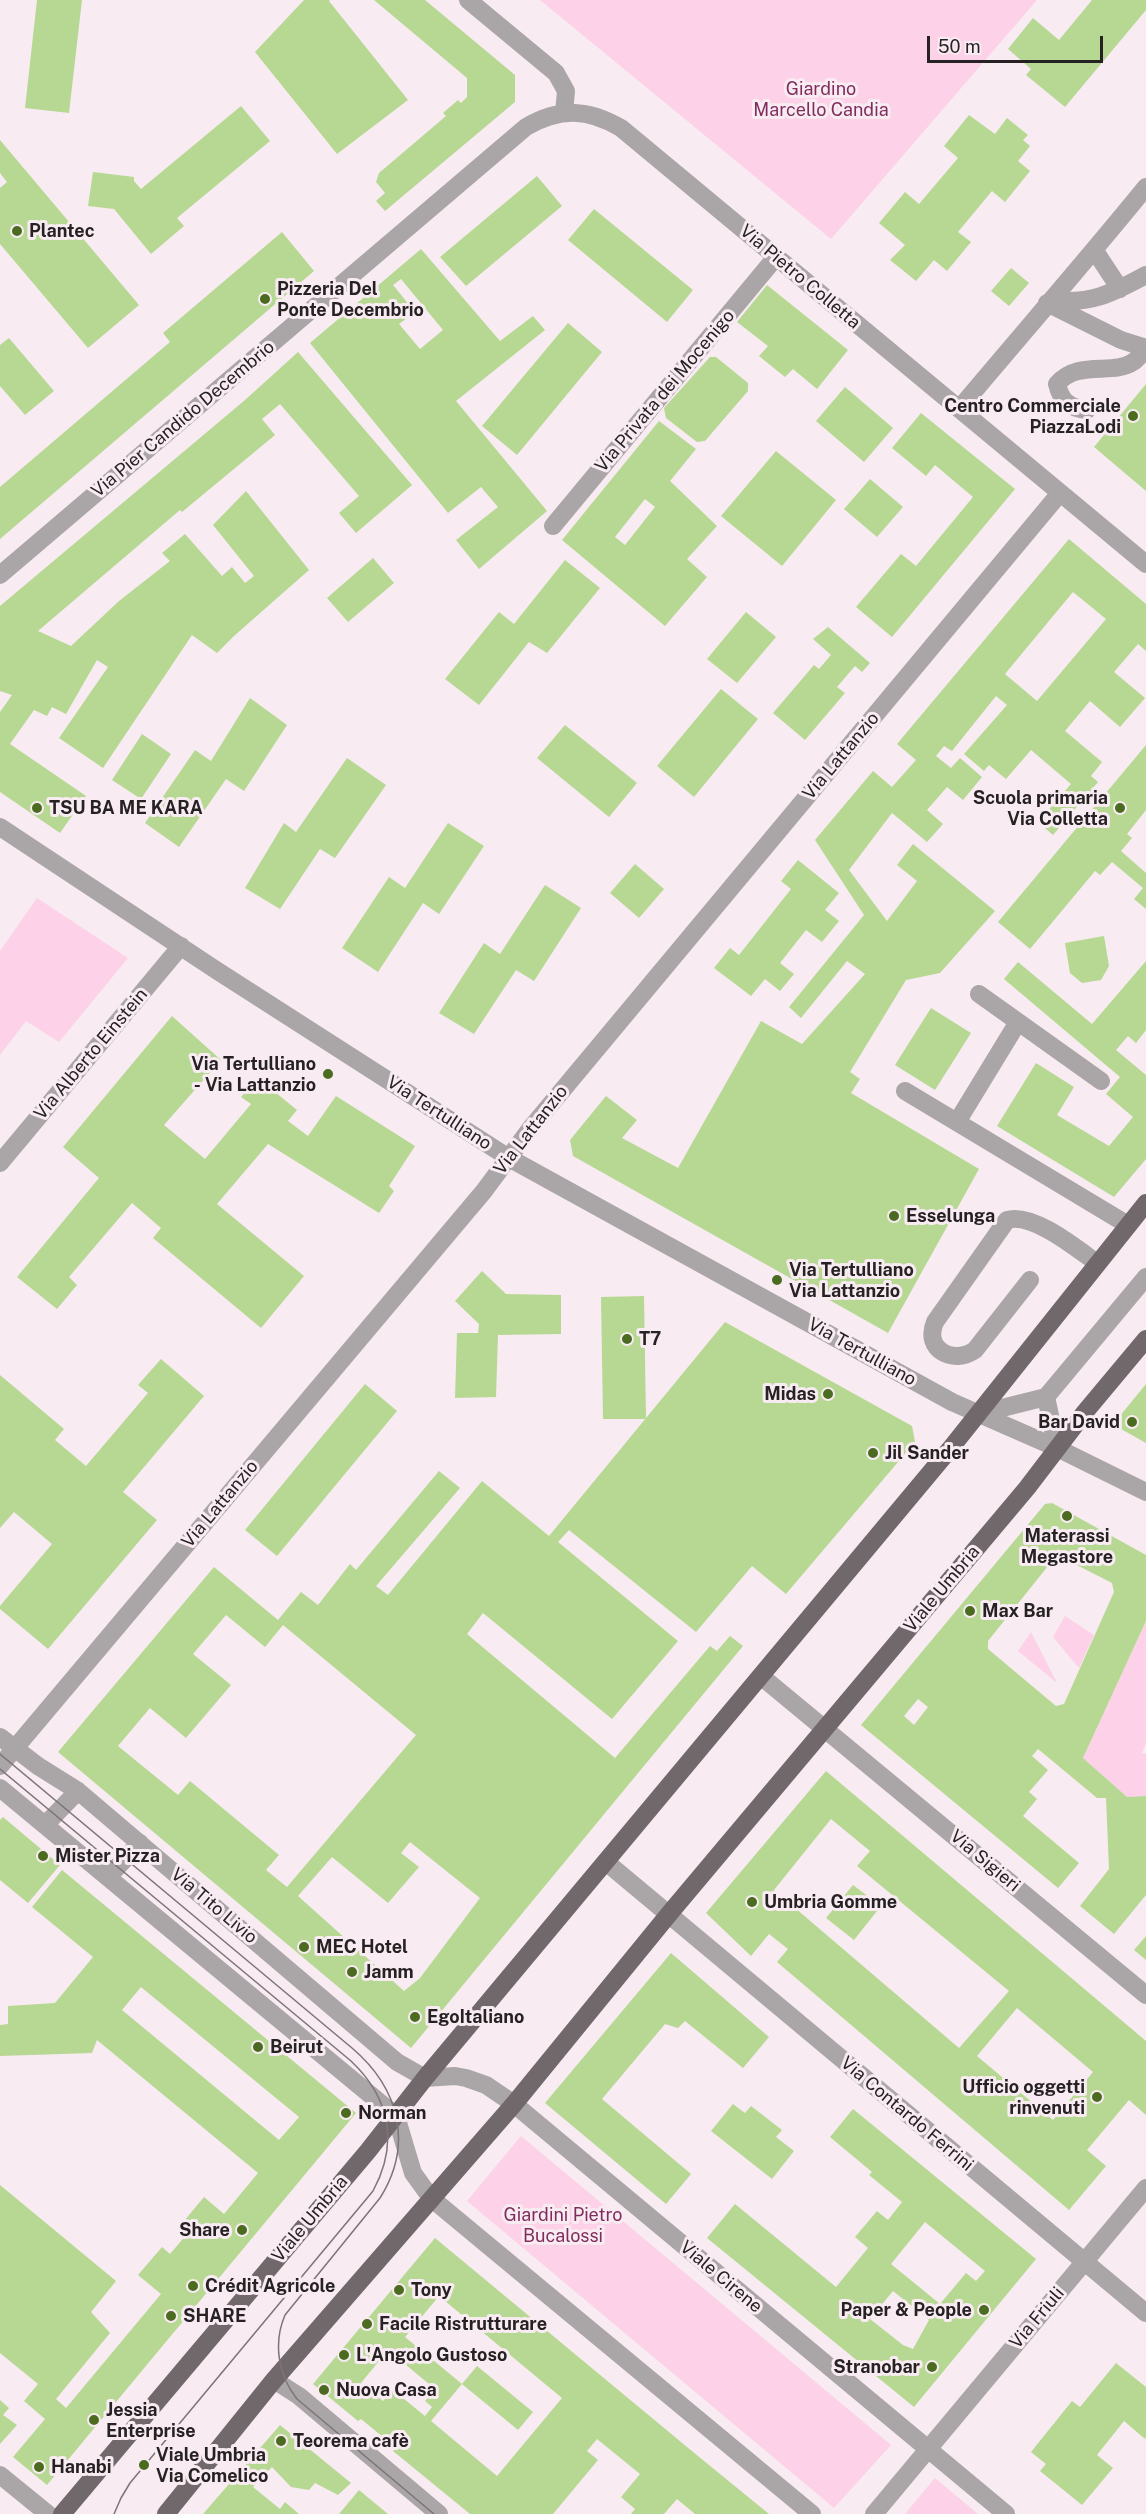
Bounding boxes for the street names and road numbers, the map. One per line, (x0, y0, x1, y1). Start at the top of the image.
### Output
street label: Via Pietro Colletta (735, 220, 865, 334)
street label: Via Privata dei Mocenigo (591, 305, 739, 477)
street label: Via Pier Candido Decembrio (87, 336, 279, 502)
street label: Via Lattanzio (798, 708, 884, 804)
street label: Via Alberto Einstein (30, 984, 152, 1124)
street label: Via Tertulliano (383, 1071, 495, 1155)
street label: Via Lattanzio (489, 1081, 573, 1179)
street label: Via Tertulliano (804, 1313, 920, 1391)
street label: Via Lattanzio (177, 1456, 263, 1552)
street label: Viale Umbria (900, 1541, 984, 1637)
street label: Via Sigieri (946, 1825, 1024, 1897)
street label: Via Tito Livio (166, 1864, 262, 1948)
street label: Via Contardo Ferrini (836, 2052, 978, 2176)
street label: Viale Umbria (268, 2171, 352, 2267)
street label: Viale Cirene (675, 2236, 767, 2318)
street label: Via Friuli (1005, 2283, 1069, 2353)

